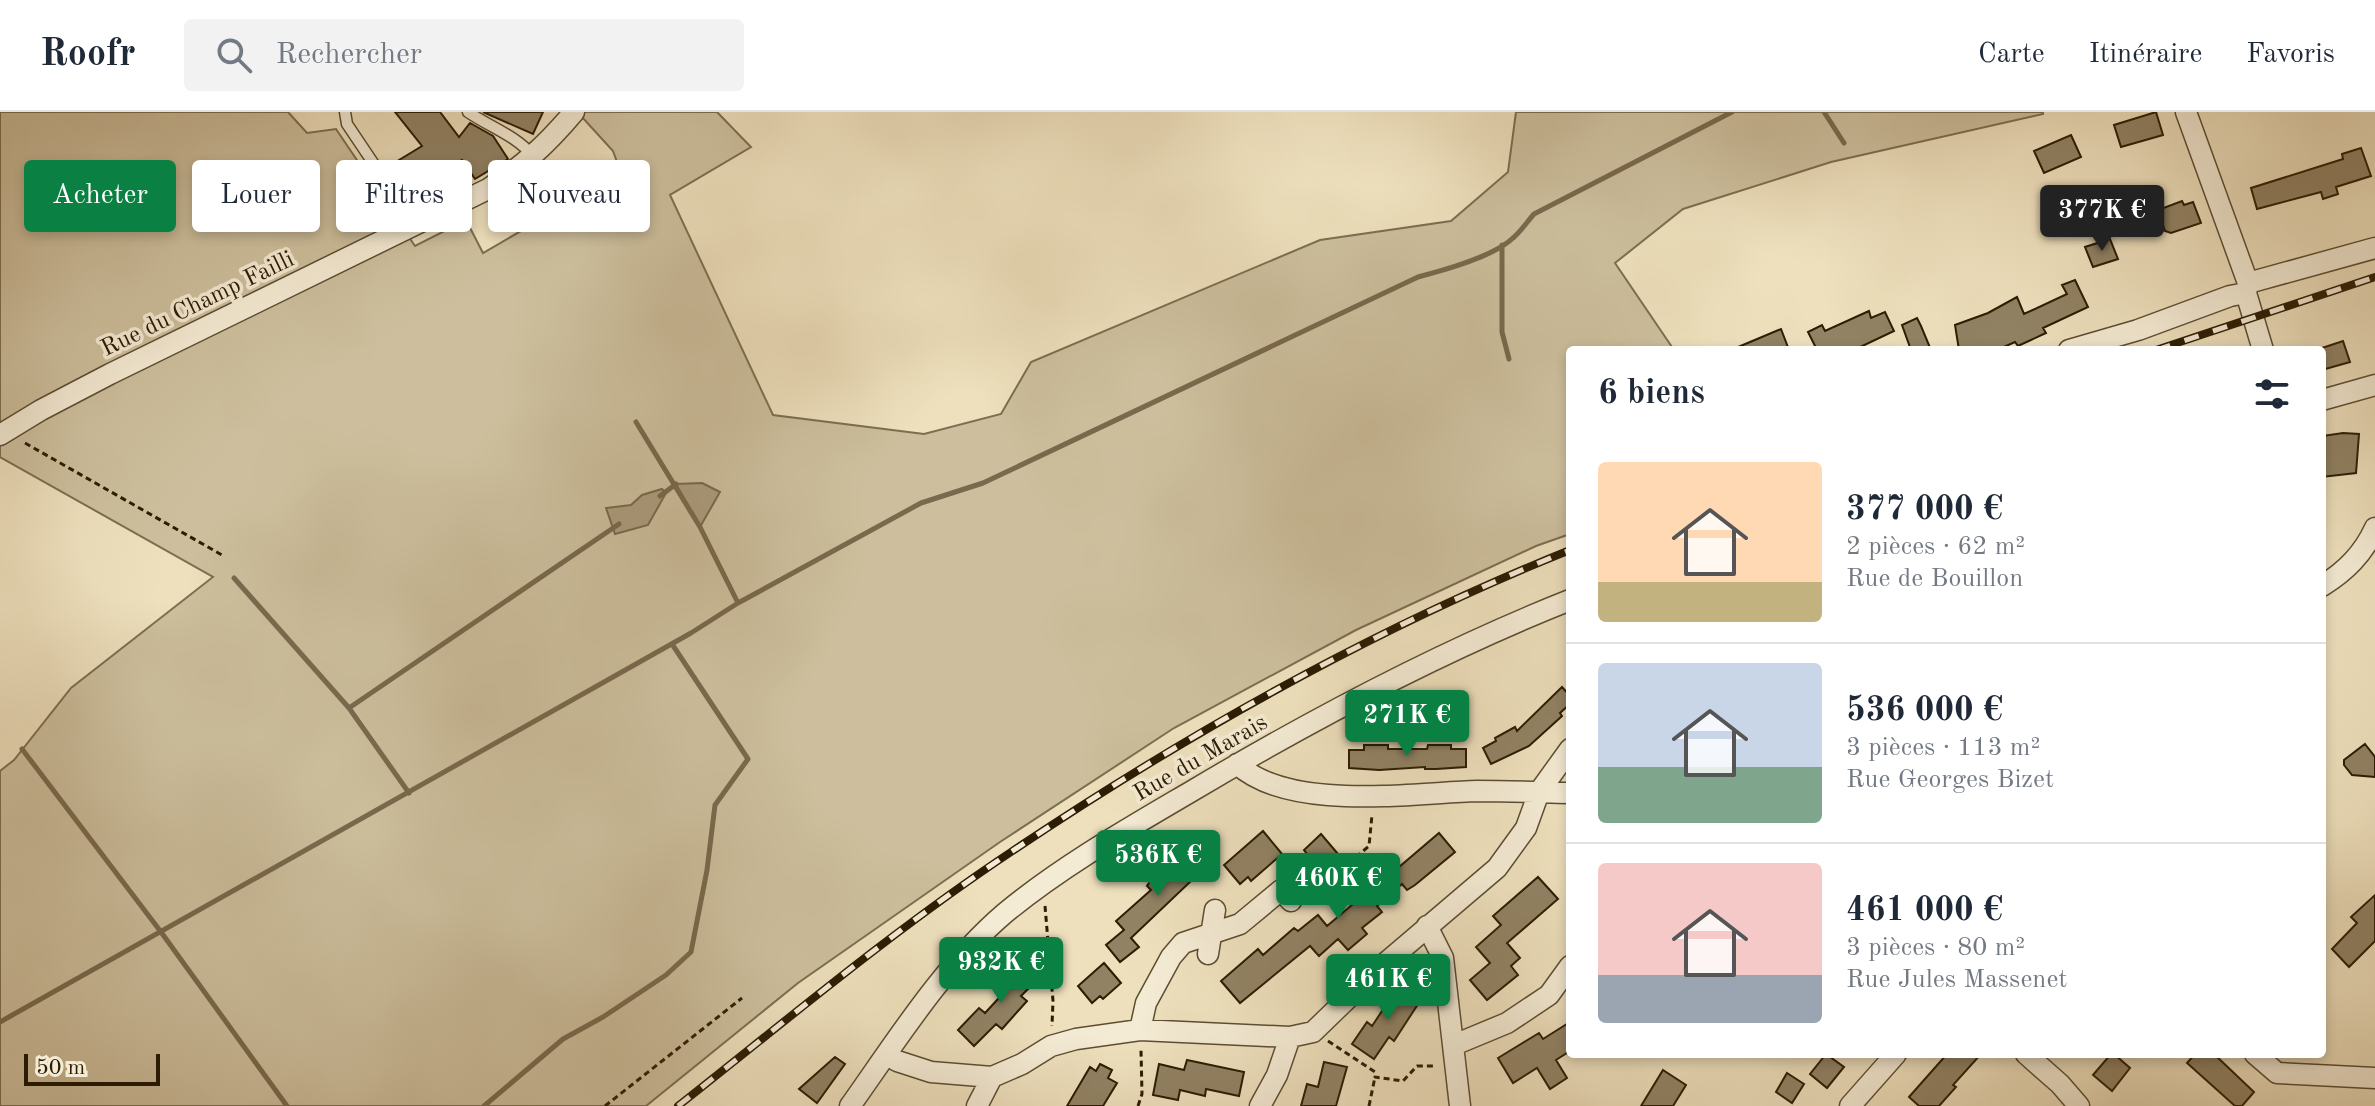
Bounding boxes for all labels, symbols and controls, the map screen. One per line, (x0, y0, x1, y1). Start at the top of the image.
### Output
search box (184, 19, 744, 91)
icon: search (212, 33, 256, 77)
text: Roofr (40, 36, 136, 74)
text: Rechercher (276, 40, 422, 70)
text: Carte (1978, 41, 2045, 69)
text: Itinéraire (2089, 41, 2202, 69)
text: Favoris (2246, 41, 2335, 69)
chip: Acheter (24, 160, 176, 232)
chip: Louer (192, 160, 320, 232)
chip: Filtres (336, 160, 472, 232)
chip: Nouveau (488, 160, 650, 232)
pin: 377K € (2037, 185, 2167, 253)
text: 377K € (2058, 198, 2146, 224)
street label: Rue du Champ Failli (98, 248, 298, 362)
icon: filters (2250, 372, 2294, 416)
text: 6 biens (1598, 377, 1705, 411)
text: 377 000 € (1846, 493, 2003, 527)
icon: home (1662, 494, 1758, 590)
text: 2 pièces · 62 m² (1846, 534, 2025, 560)
text: Rue de Bouillon (1846, 566, 2023, 592)
pin: 271K € (1342, 690, 1472, 758)
text: 536 000 € (1846, 694, 2003, 728)
icon: home (1662, 695, 1758, 791)
text: 271K € (1363, 703, 1451, 729)
street label: Rue du Marais (1130, 711, 1272, 807)
text: 3 pièces · 113 m² (1846, 735, 2040, 761)
text: Rue Georges Bizet (1846, 767, 2054, 793)
pin: 536K € (1093, 830, 1223, 898)
text: 536K € (1114, 843, 1202, 869)
pin: 460K € (1273, 853, 1403, 921)
text: 460K € (1294, 866, 1382, 892)
text: 461 000 € (1846, 894, 2003, 928)
icon: home (1662, 895, 1758, 991)
text: 3 pièces · 80 m² (1846, 935, 2025, 961)
pin: 932K € (936, 937, 1066, 1005)
text: 932K € (957, 950, 1045, 976)
pin: 461K € (1323, 954, 1453, 1022)
text: 461K € (1344, 967, 1432, 993)
text: Rue Jules Massenet (1846, 967, 2067, 993)
scale bar (24, 1050, 160, 1086)
text: 50 m (36, 1057, 85, 1079)

